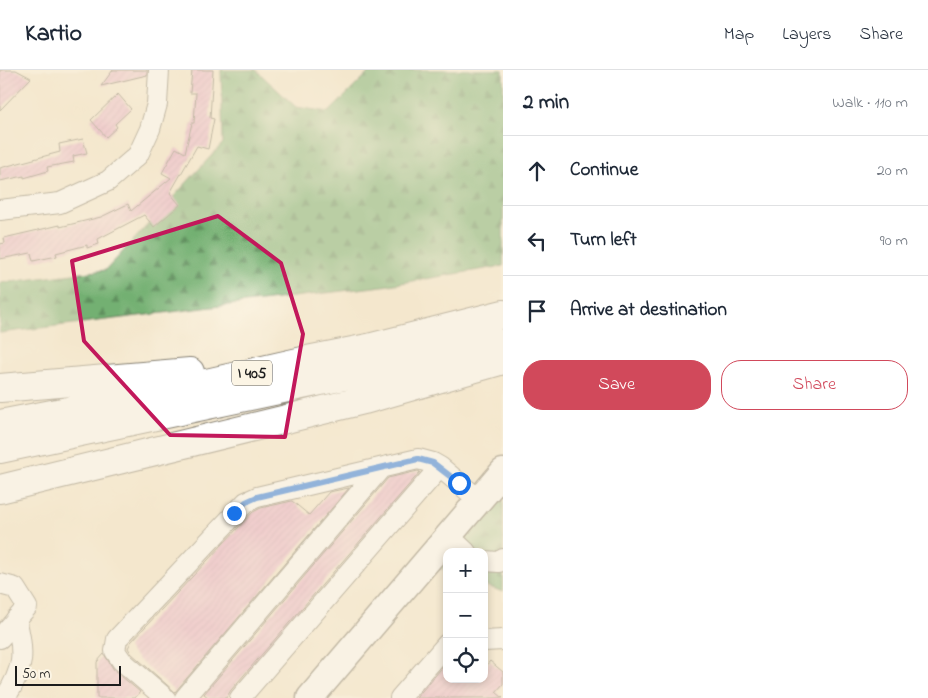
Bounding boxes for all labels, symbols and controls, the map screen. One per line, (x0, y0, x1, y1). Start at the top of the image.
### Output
text: Kartio (25, 17, 82, 52)
text: Map (724, 22, 754, 48)
text: Layers (782, 22, 832, 48)
text: Share (860, 22, 903, 48)
text: 2 min (523, 88, 569, 118)
text: Walk · 110 m (832, 91, 908, 115)
icon: ahead (523, 157, 551, 185)
text: Continue (570, 157, 638, 184)
text: 20 m (877, 159, 908, 183)
icon: left (523, 227, 551, 255)
text: Turn left (570, 227, 637, 254)
text: 90 m (880, 229, 908, 253)
icon: arrive (523, 297, 551, 325)
text: Arrive at destination (570, 297, 727, 324)
road number: I 405 (232, 360, 272, 386)
button: Save (523, 360, 711, 410)
button: Share (721, 360, 908, 410)
route start (448, 472, 471, 495)
route end (223, 502, 246, 525)
map controls (443, 548, 488, 683)
button: + (443, 548, 488, 593)
button: − (443, 593, 488, 638)
button: locate (443, 638, 488, 683)
scale bar (15, 663, 121, 686)
text: 50 m (22, 664, 50, 685)

